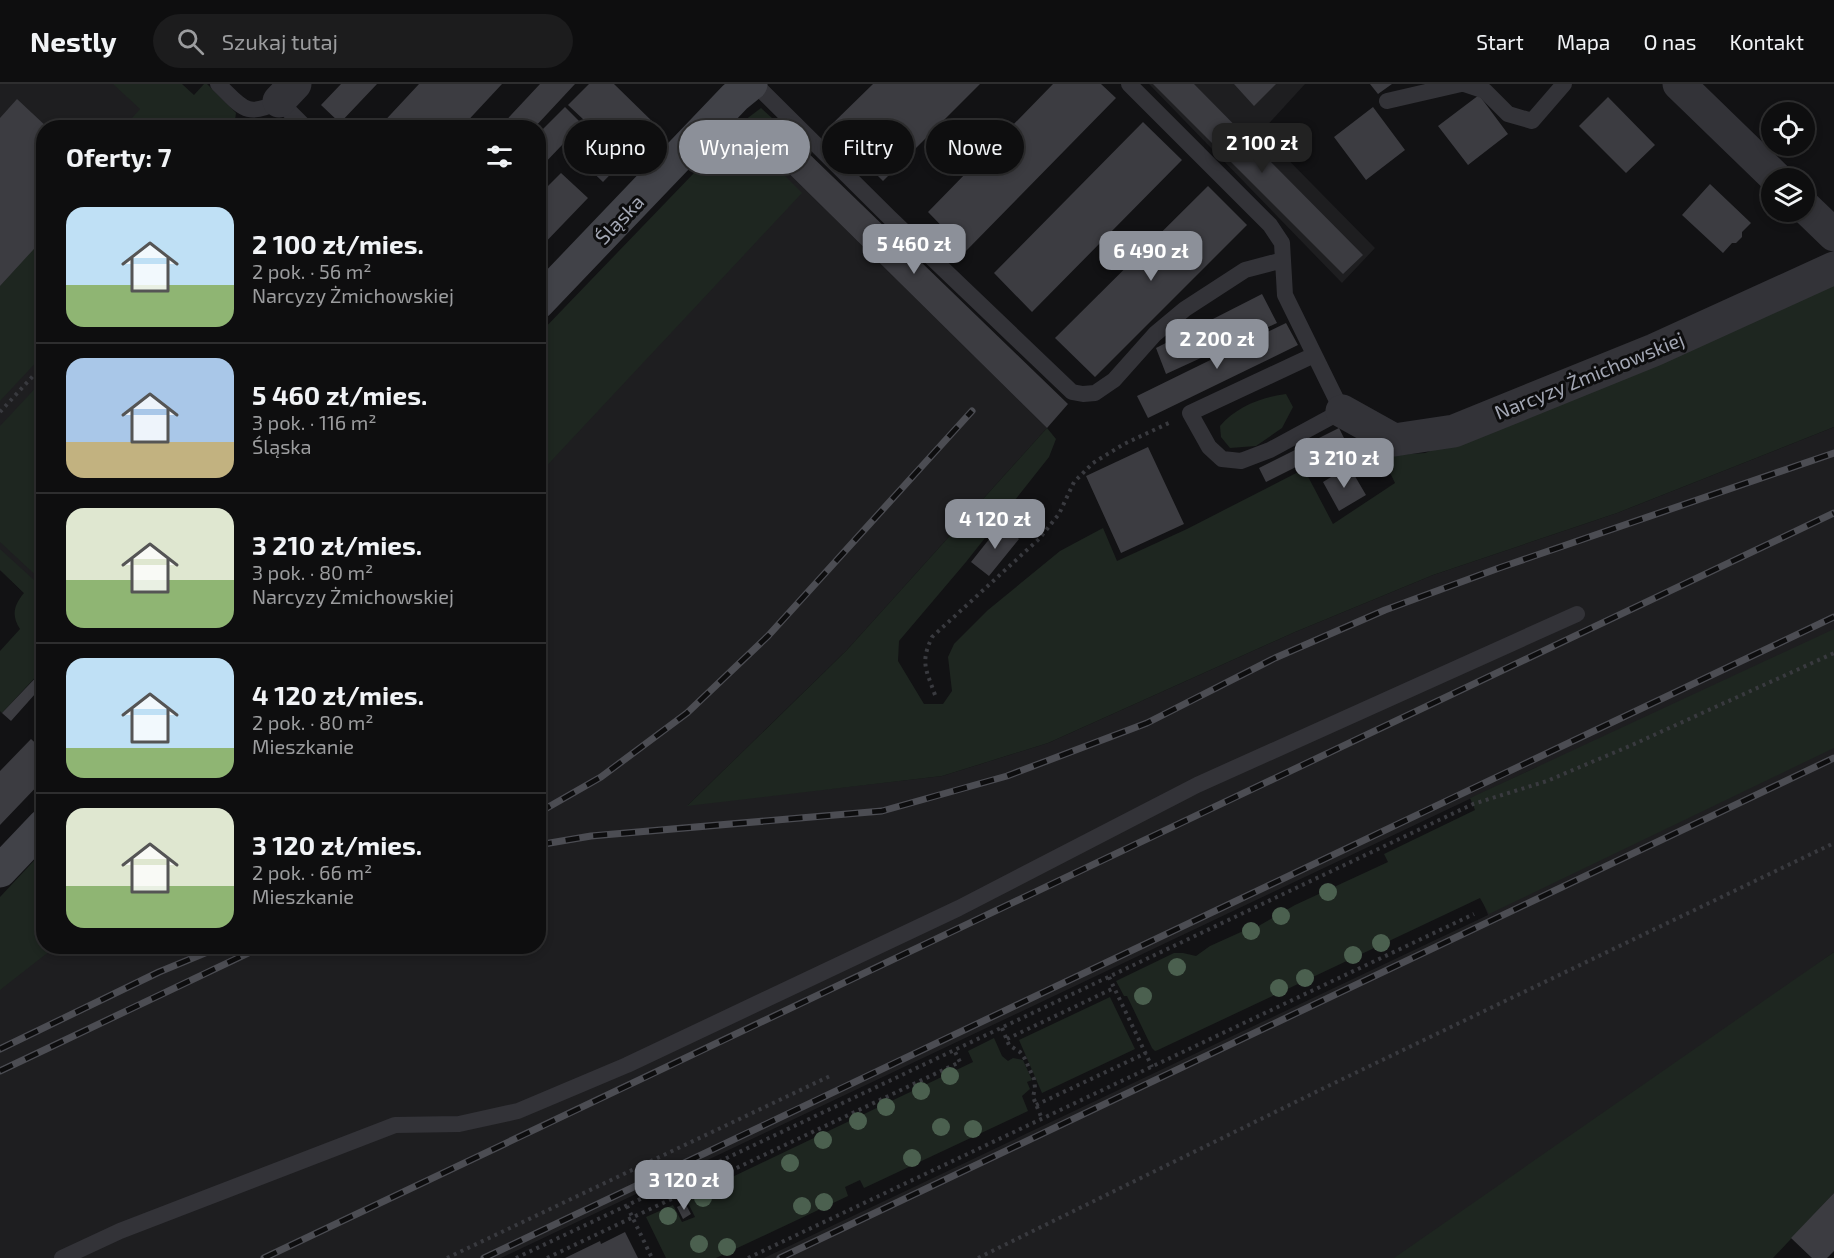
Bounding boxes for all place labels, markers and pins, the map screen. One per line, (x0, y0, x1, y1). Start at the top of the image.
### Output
pin: 2 100 zł (1200, 123, 1324, 174)
pin: 5 460 zł (852, 224, 976, 275)
pin: 6 490 zł (1089, 231, 1213, 282)
pin: 2 200 zł (1155, 319, 1279, 370)
pin: 3 210 zł (1282, 438, 1406, 489)
pin: 4 120 zł (933, 499, 1057, 550)
pin: 3 120 zł (622, 1160, 746, 1211)

